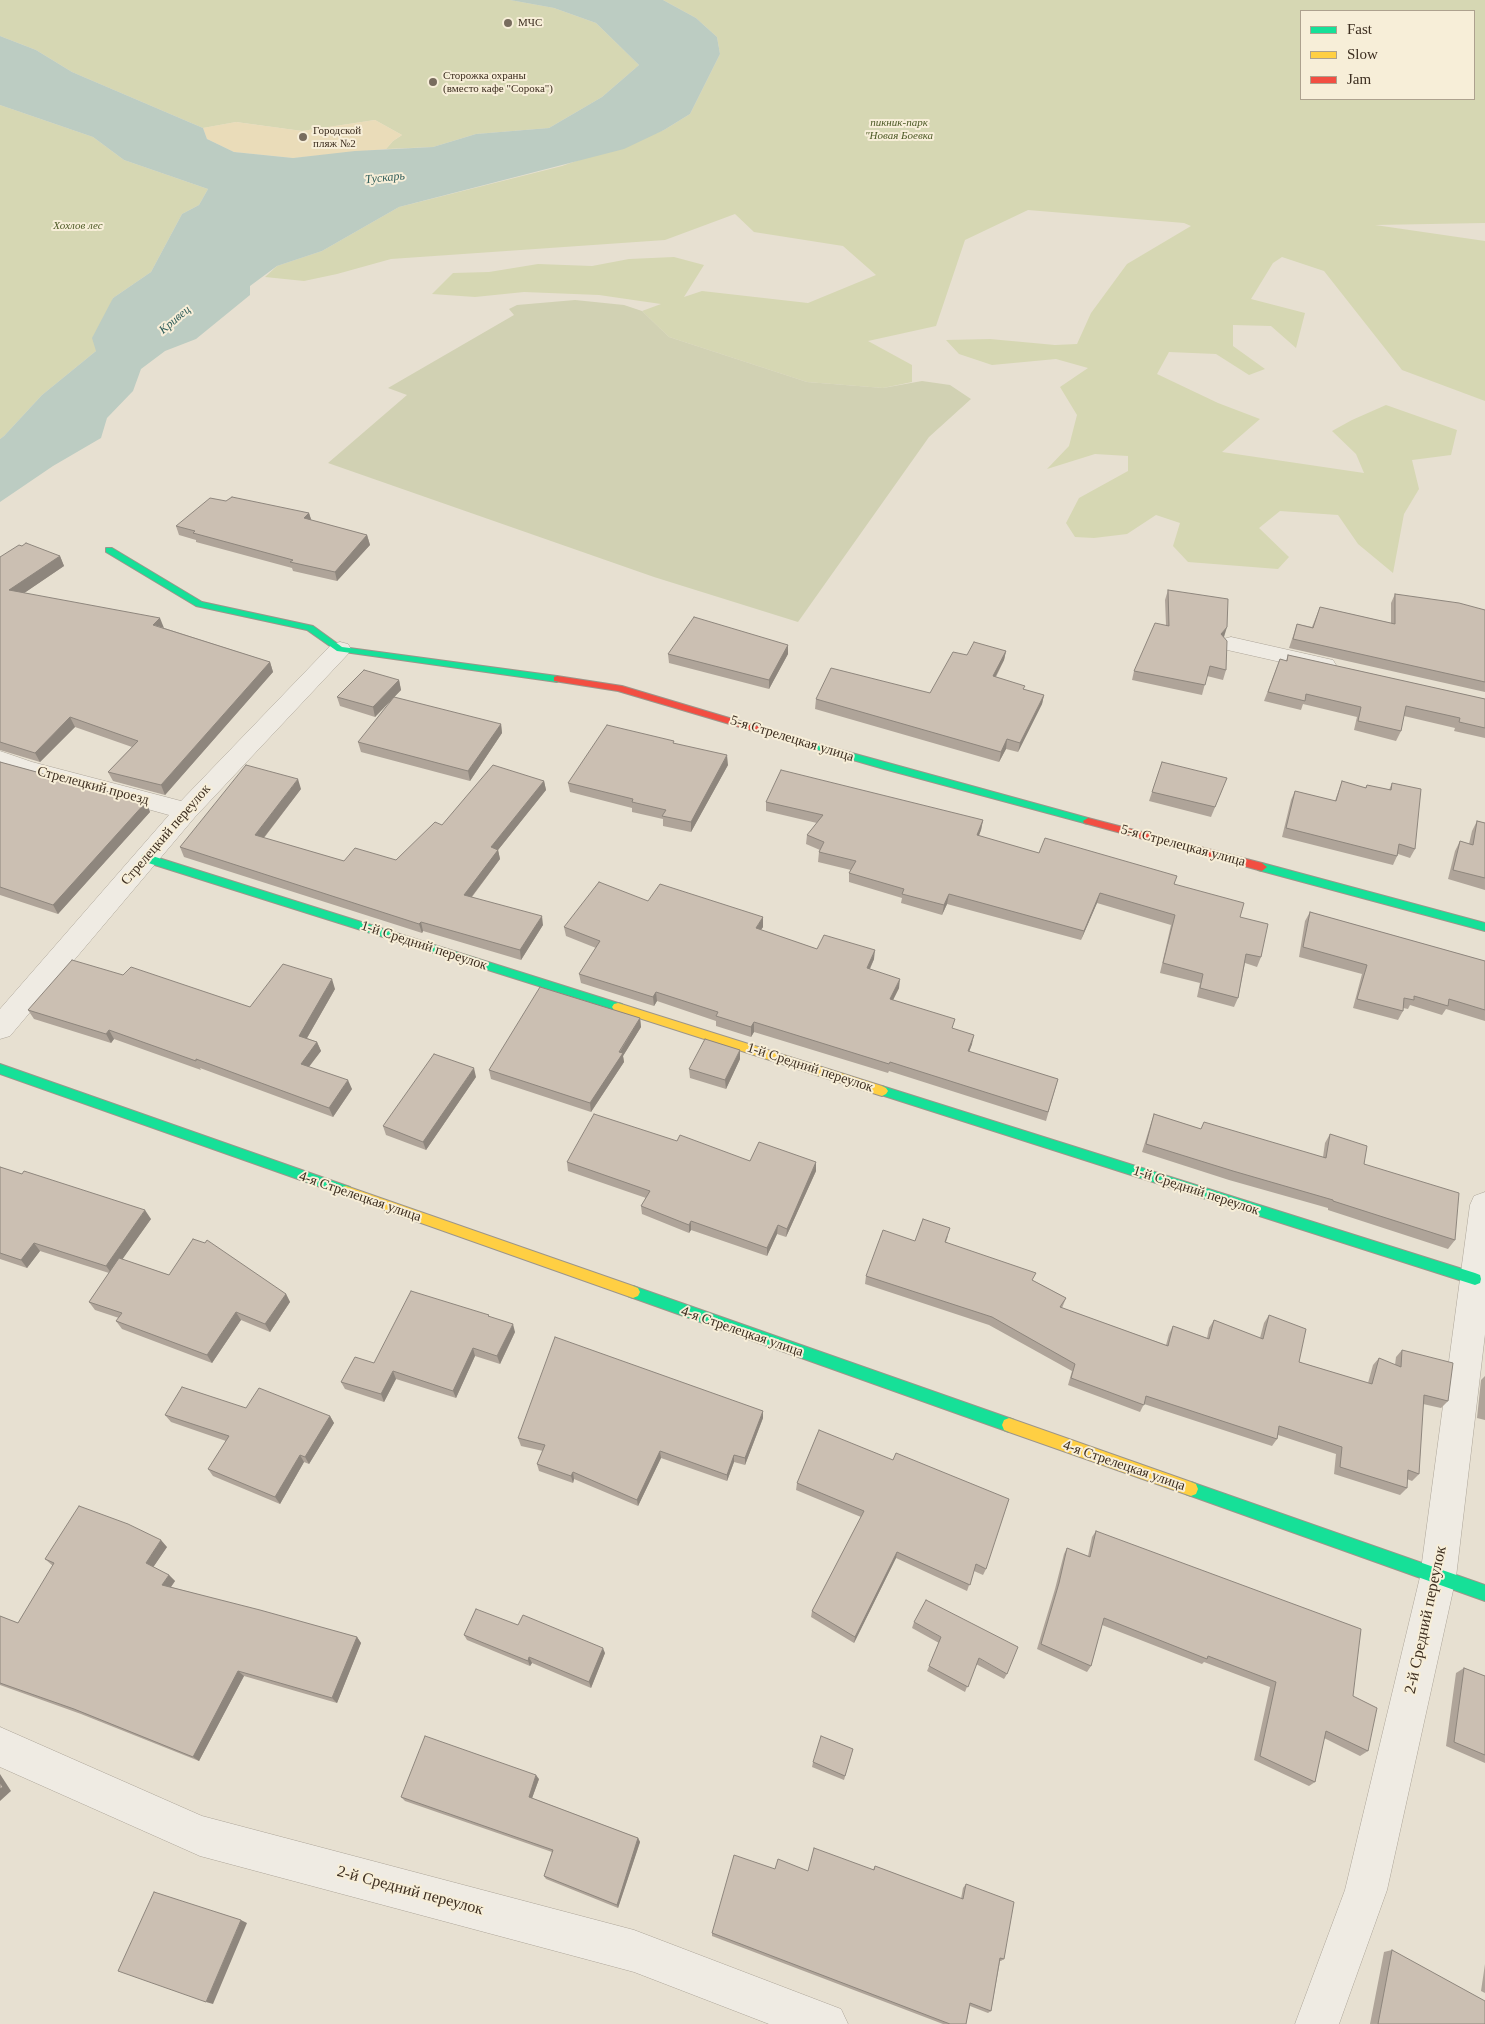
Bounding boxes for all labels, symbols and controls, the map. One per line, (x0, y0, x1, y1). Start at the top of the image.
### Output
legend (1300, 10, 1475, 100)
place label: МЧС (518, 16, 542, 30)
marker: МЧС (502, 17, 514, 29)
text: Fast (1347, 21, 1372, 37)
text: Slow (1347, 46, 1378, 62)
place label: Сторожка охраны (вместо кафе "Сорока") (443, 69, 553, 95)
text: Jam (1347, 71, 1371, 87)
marker: Сторожка охраны (вместо кафе "Сорока") (427, 76, 439, 88)
park label: пикник-парк "Новая Боевка (865, 116, 933, 142)
place label: Городской пляж №2 (313, 124, 361, 150)
marker: Городской пляж №2 (297, 131, 309, 143)
water label: Тускарь (364, 169, 406, 187)
park label: Хохлов лес (53, 219, 103, 233)
water label: Кривец (156, 303, 194, 337)
street label: 5-я Стрелецкая улица (728, 712, 856, 766)
street label: Стрелецкий проезд (35, 763, 151, 809)
street label: Стрелецкий переулок (118, 781, 214, 889)
street label: 5-я Стрелецкая улица (1119, 821, 1247, 871)
street label: 1-й Средний переулок (359, 918, 489, 974)
street label: 1-й Средний переулок (745, 1040, 875, 1096)
street label: 1-й Средний переулок (1131, 1163, 1261, 1219)
street label: 4-я Стрелецкая улица (297, 1168, 423, 1226)
street label: 4-я Стрелецкая улица (679, 1303, 805, 1361)
street label: 4-я Стрелецкая улица (1061, 1437, 1187, 1495)
street label: 2-й Средний переулок (1401, 1544, 1451, 1696)
street label: 2-й Средний переулок (335, 1862, 485, 1920)

